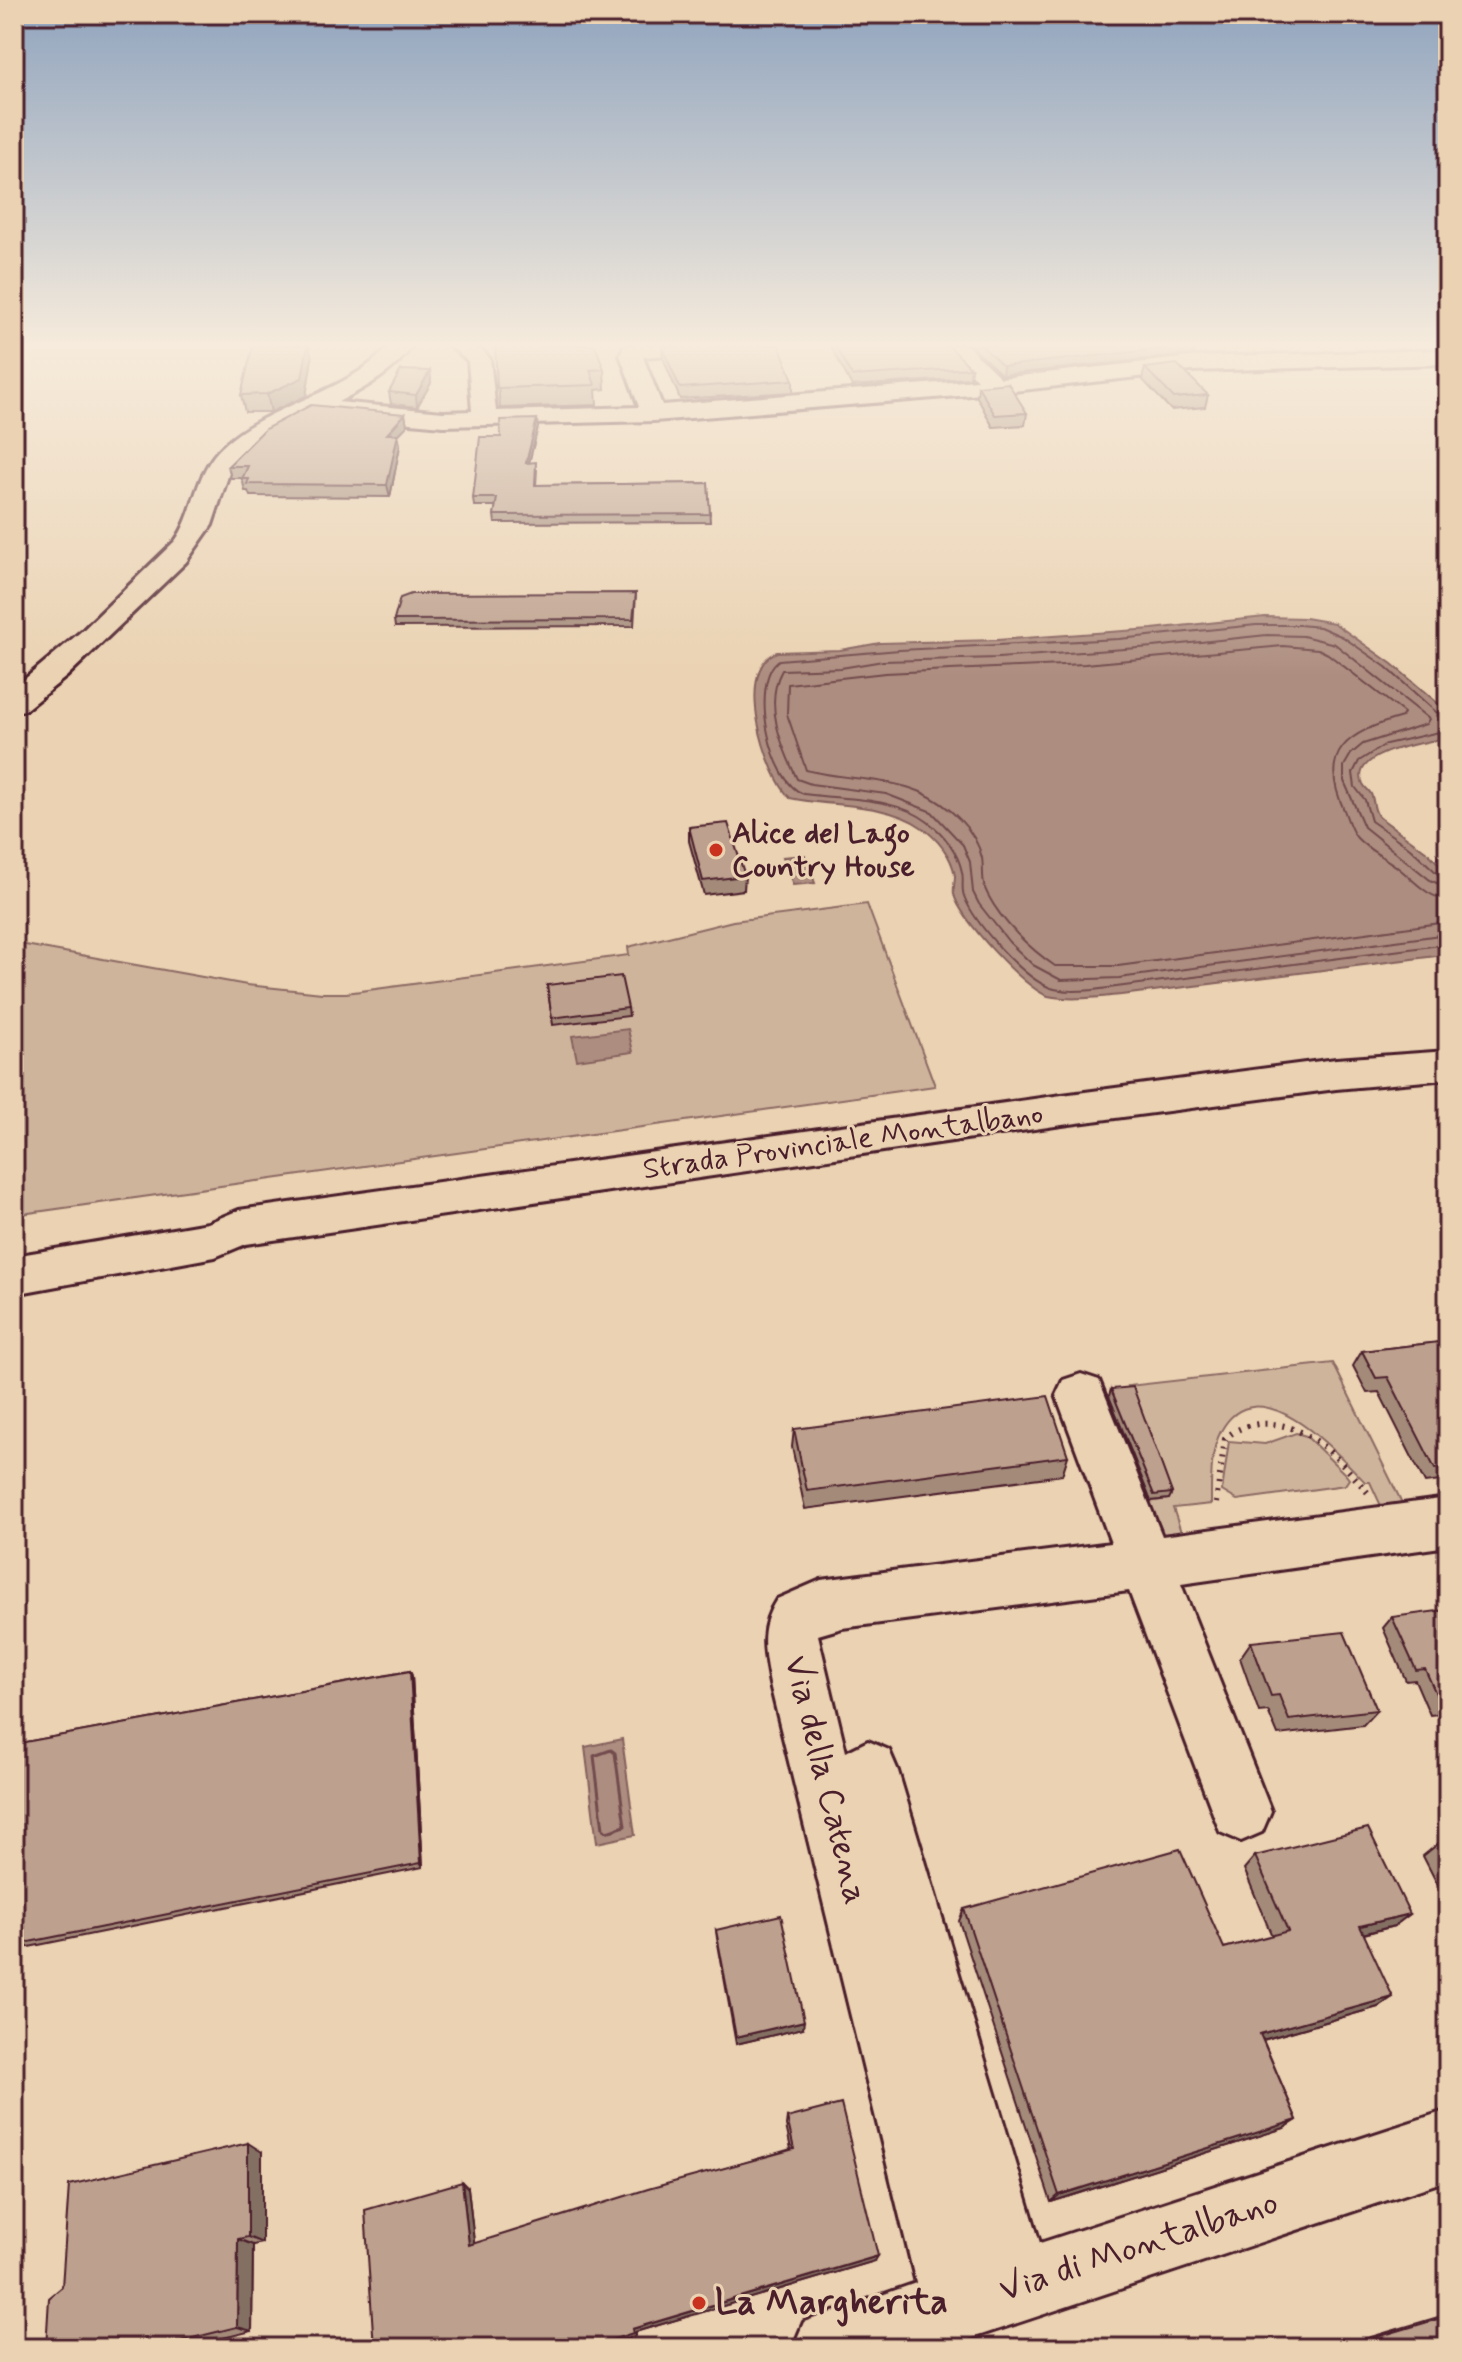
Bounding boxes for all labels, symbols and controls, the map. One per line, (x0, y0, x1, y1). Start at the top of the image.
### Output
place label: Alice del Lago Country House (732, 814, 915, 887)
marker: Alice del Lago Country House (707, 841, 725, 859)
street label: Strada Provinciale Montalbano (640, 1095, 1046, 1189)
street label: Via della Catena (771, 1651, 879, 1909)
street label: Via di Montalbano (994, 2180, 1284, 2314)
place label: La Margherita (715, 2280, 948, 2327)
marker: La Margherita (690, 2294, 708, 2312)

